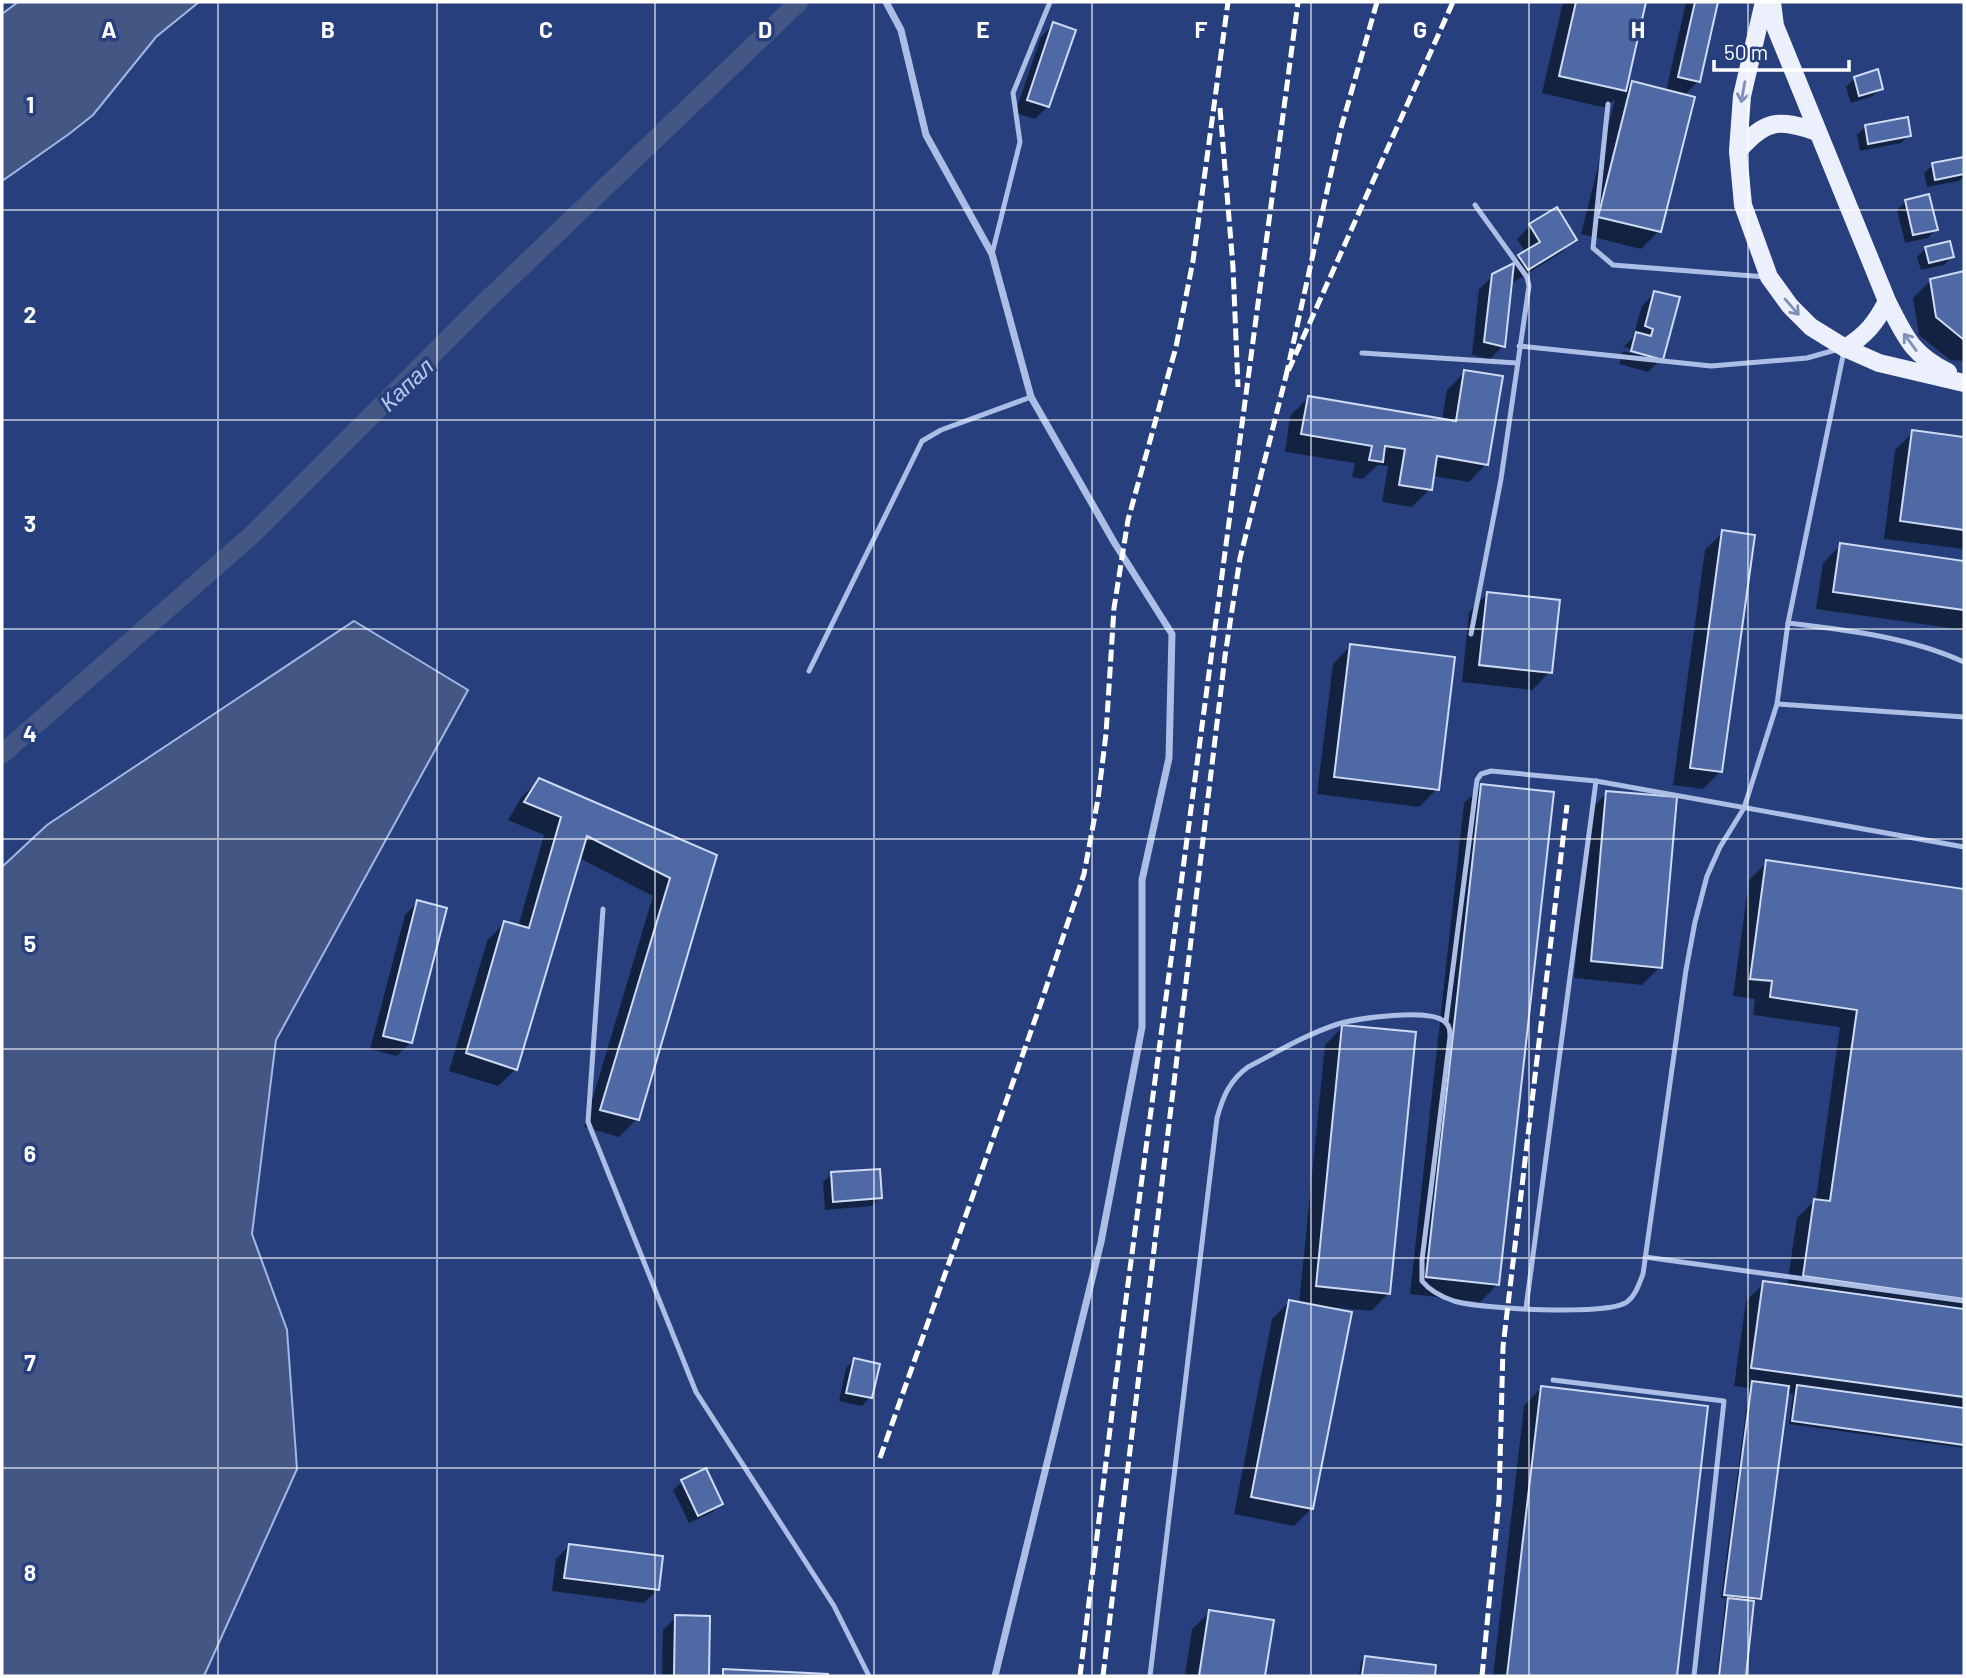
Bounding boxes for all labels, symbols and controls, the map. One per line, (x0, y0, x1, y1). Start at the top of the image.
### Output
text: A (101, 15, 117, 43)
text: B (321, 15, 335, 43)
text: C (539, 15, 553, 43)
text: D (758, 15, 772, 43)
text: E (976, 15, 990, 43)
text: F (1195, 15, 1208, 43)
text: G (1413, 15, 1427, 43)
text: H (1631, 15, 1645, 43)
scale bar (1714, 28, 1849, 72)
text: 50 m (1724, 39, 1768, 64)
one-way arrow (1736, 80, 1749, 103)
text: 1 (26, 90, 34, 118)
one-way arrow (1784, 297, 1800, 315)
text: 2 (24, 300, 36, 328)
one-way arrow (1902, 333, 1917, 351)
water label: Капал (373, 352, 439, 416)
text: 3 (24, 509, 36, 537)
text: 4 (23, 719, 37, 747)
text: 5 (24, 929, 36, 957)
text: 6 (24, 1139, 36, 1167)
text: 7 (24, 1348, 36, 1376)
text: 8 (24, 1558, 36, 1586)

